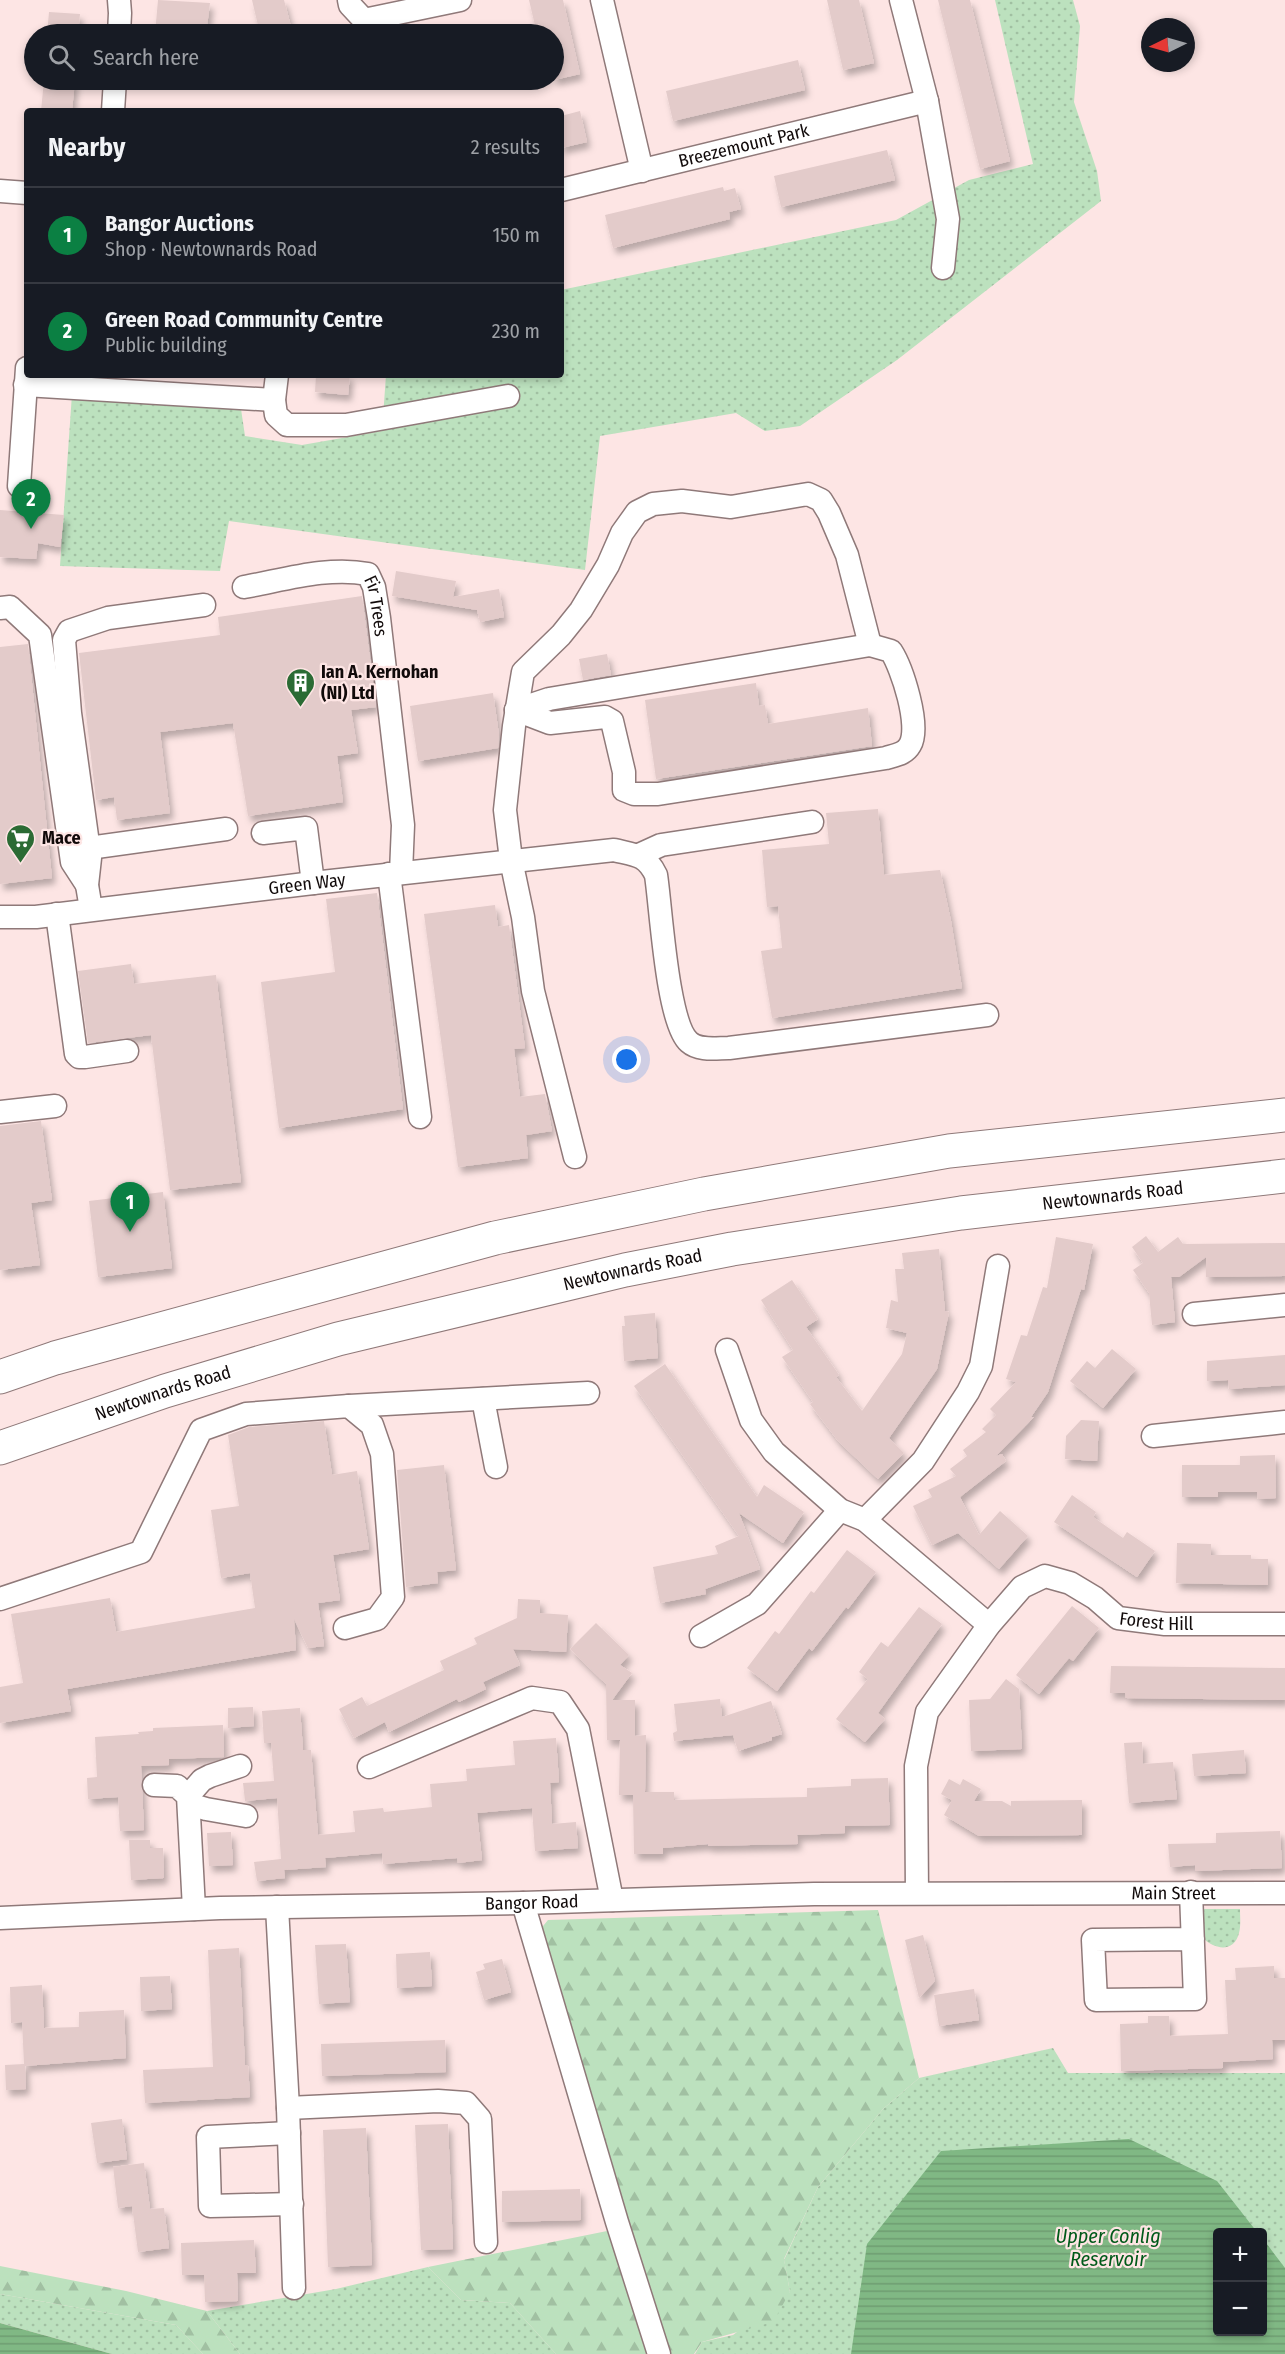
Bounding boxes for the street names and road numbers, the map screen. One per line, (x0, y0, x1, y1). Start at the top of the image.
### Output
street label: Breezemount Park (676, 119, 812, 172)
street label: Fir Trees (359, 572, 392, 638)
street label: Green Way (267, 869, 347, 899)
street label: Newtownards Road (1041, 1177, 1184, 1215)
street label: Newtownards Road (561, 1244, 704, 1295)
street label: Newtownards Road (92, 1361, 233, 1425)
street label: Forest Hill (1118, 1607, 1194, 1635)
street label: Main Street (1131, 1882, 1216, 1904)
street label: Bangor Road (485, 1890, 579, 1915)

